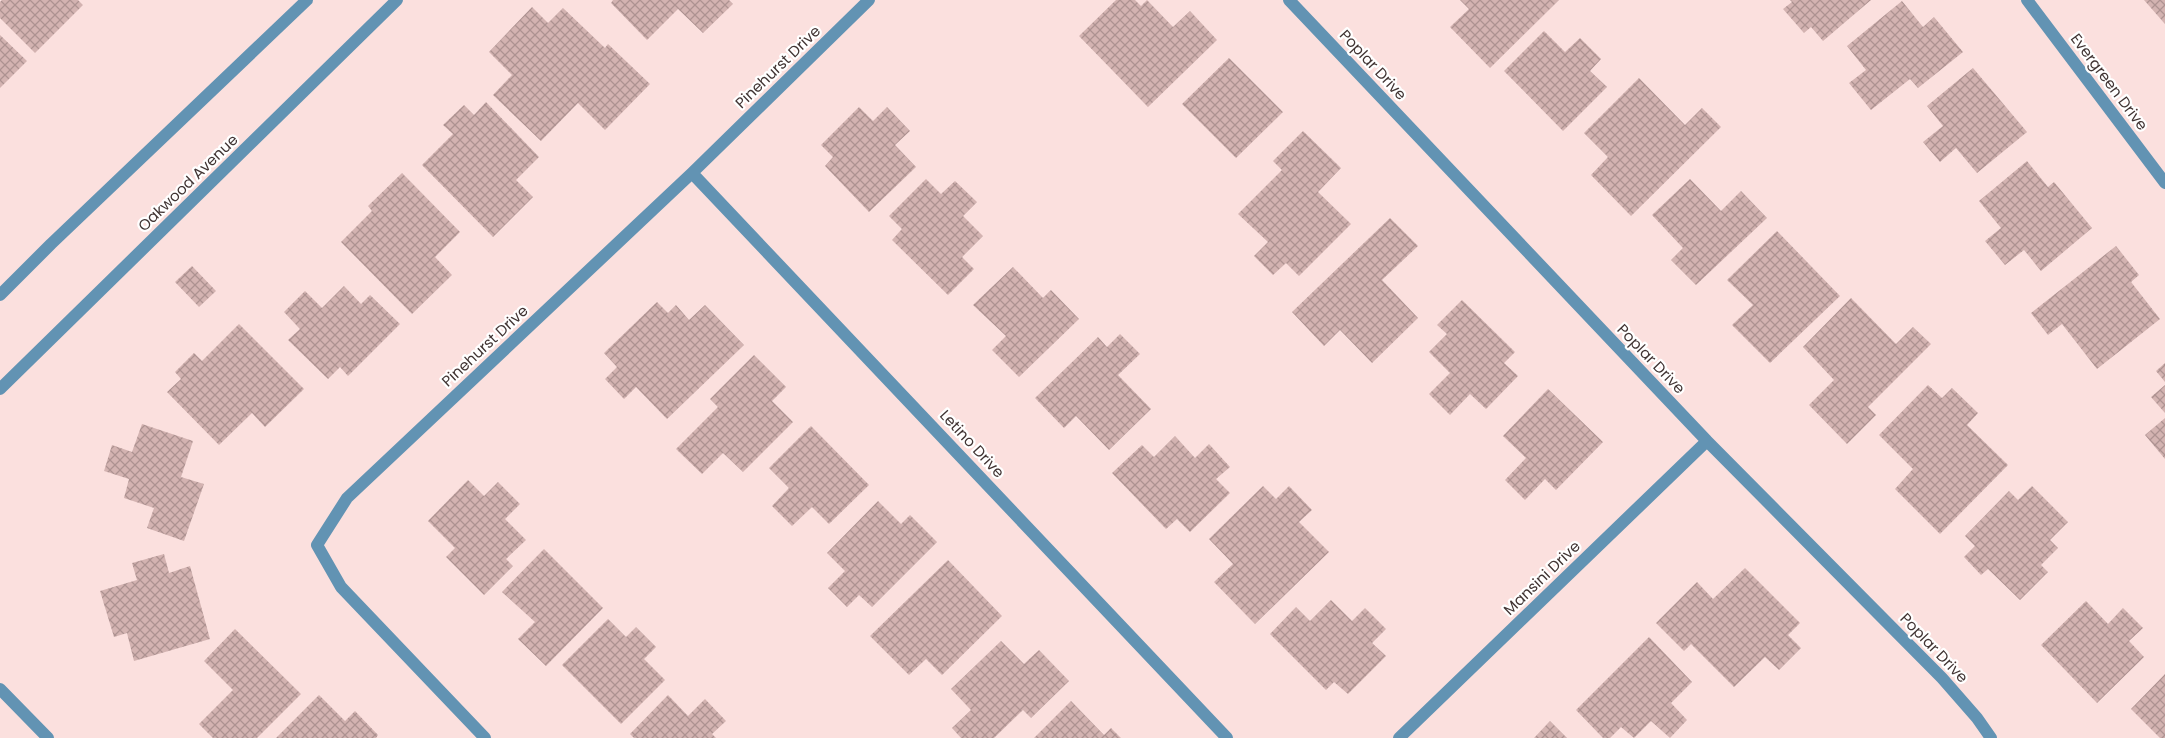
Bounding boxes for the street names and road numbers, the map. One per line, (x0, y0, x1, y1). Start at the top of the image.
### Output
street label: Pinehurst Drive (730, 21, 825, 113)
street label: Poplar Drive (1335, 25, 1412, 105)
street label: Evergreen Drive (2066, 29, 2153, 135)
street label: Oakwood Avenue (133, 129, 242, 236)
street label: Pinehurst Drive (437, 300, 532, 391)
street label: Poplar Drive (1613, 319, 1690, 398)
street label: Letino Drive (935, 405, 1009, 482)
street label: Mansini Drive (1499, 536, 1585, 620)
street label: Poplar Drive (1896, 608, 1973, 687)

